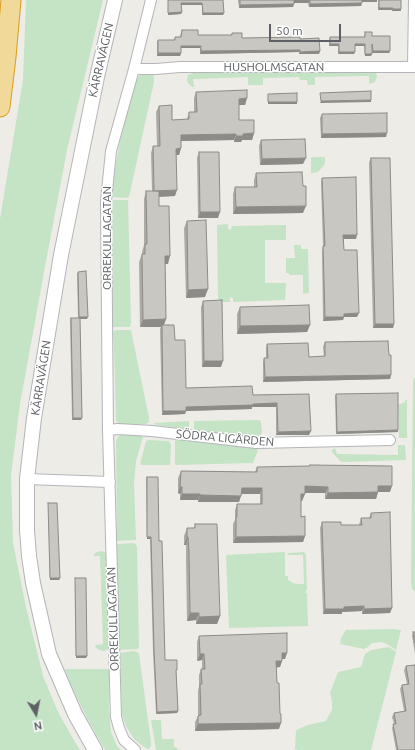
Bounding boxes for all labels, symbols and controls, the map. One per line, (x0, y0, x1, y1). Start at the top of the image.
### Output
scale bar (271, 16, 343, 42)
street label: KÄRRAVÄGEN (85, 21, 117, 99)
text: 50 m (276, 24, 303, 37)
street label: HUSHOLMSGATAN (224, 60, 324, 74)
street label: ORREKULLAGATAN (100, 186, 114, 290)
street label: KÄRRAVÄGEN (28, 339, 54, 417)
street label: SÖDRA LIGÅRDEN (175, 427, 275, 449)
street label: ORREKULLAGATAN (104, 567, 122, 671)
north arrow (16, 694, 56, 734)
text: N (33, 719, 43, 732)

